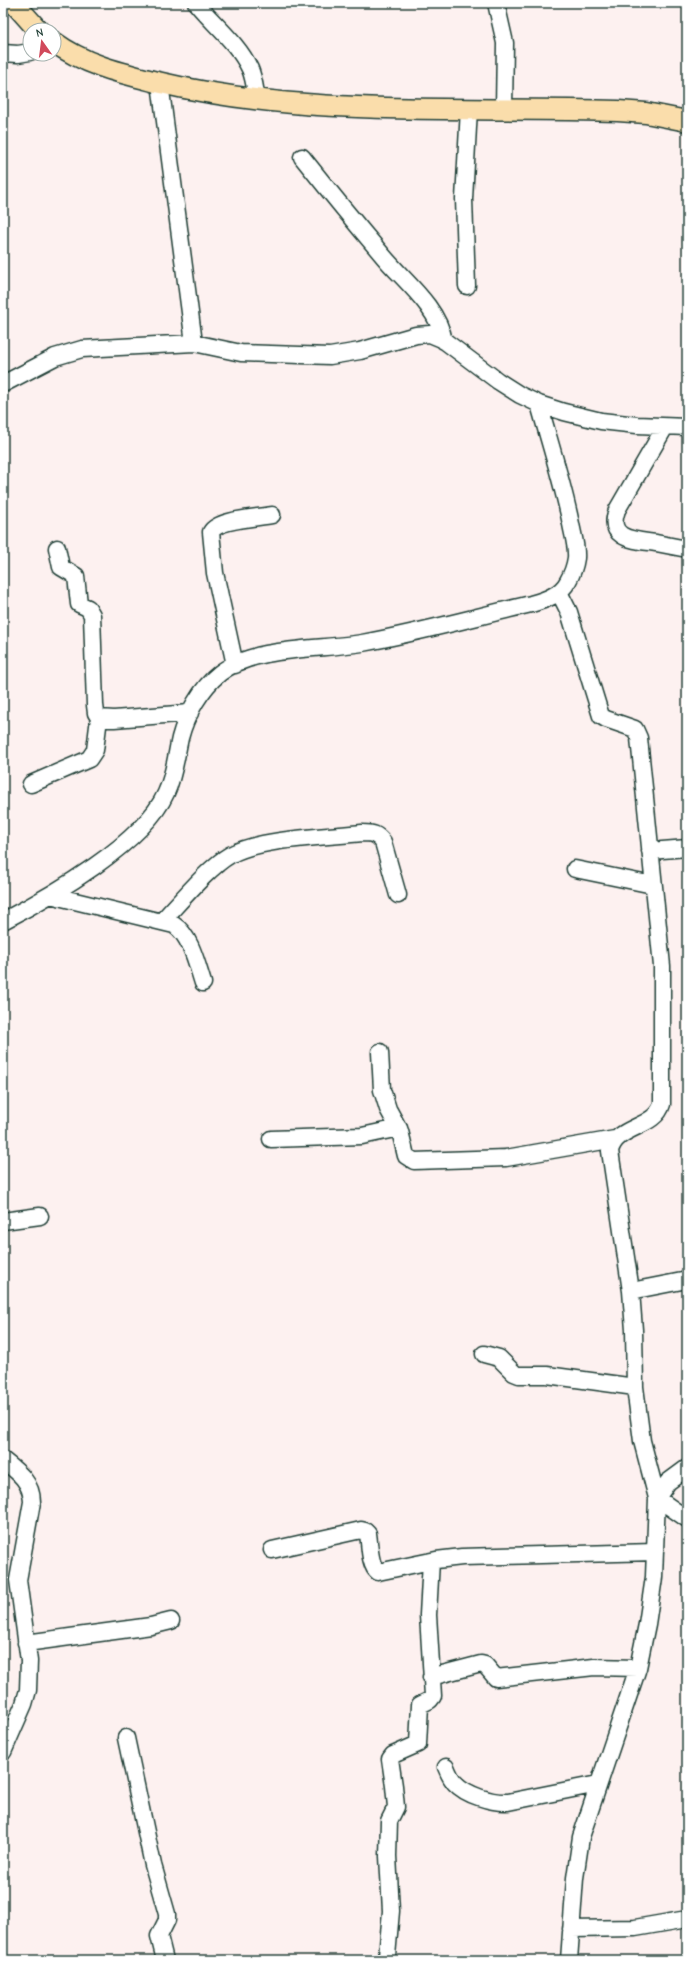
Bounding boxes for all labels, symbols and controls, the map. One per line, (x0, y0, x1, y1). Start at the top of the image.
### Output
north arrow (22, 22, 62, 62)
text: N (35, 26, 45, 40)

